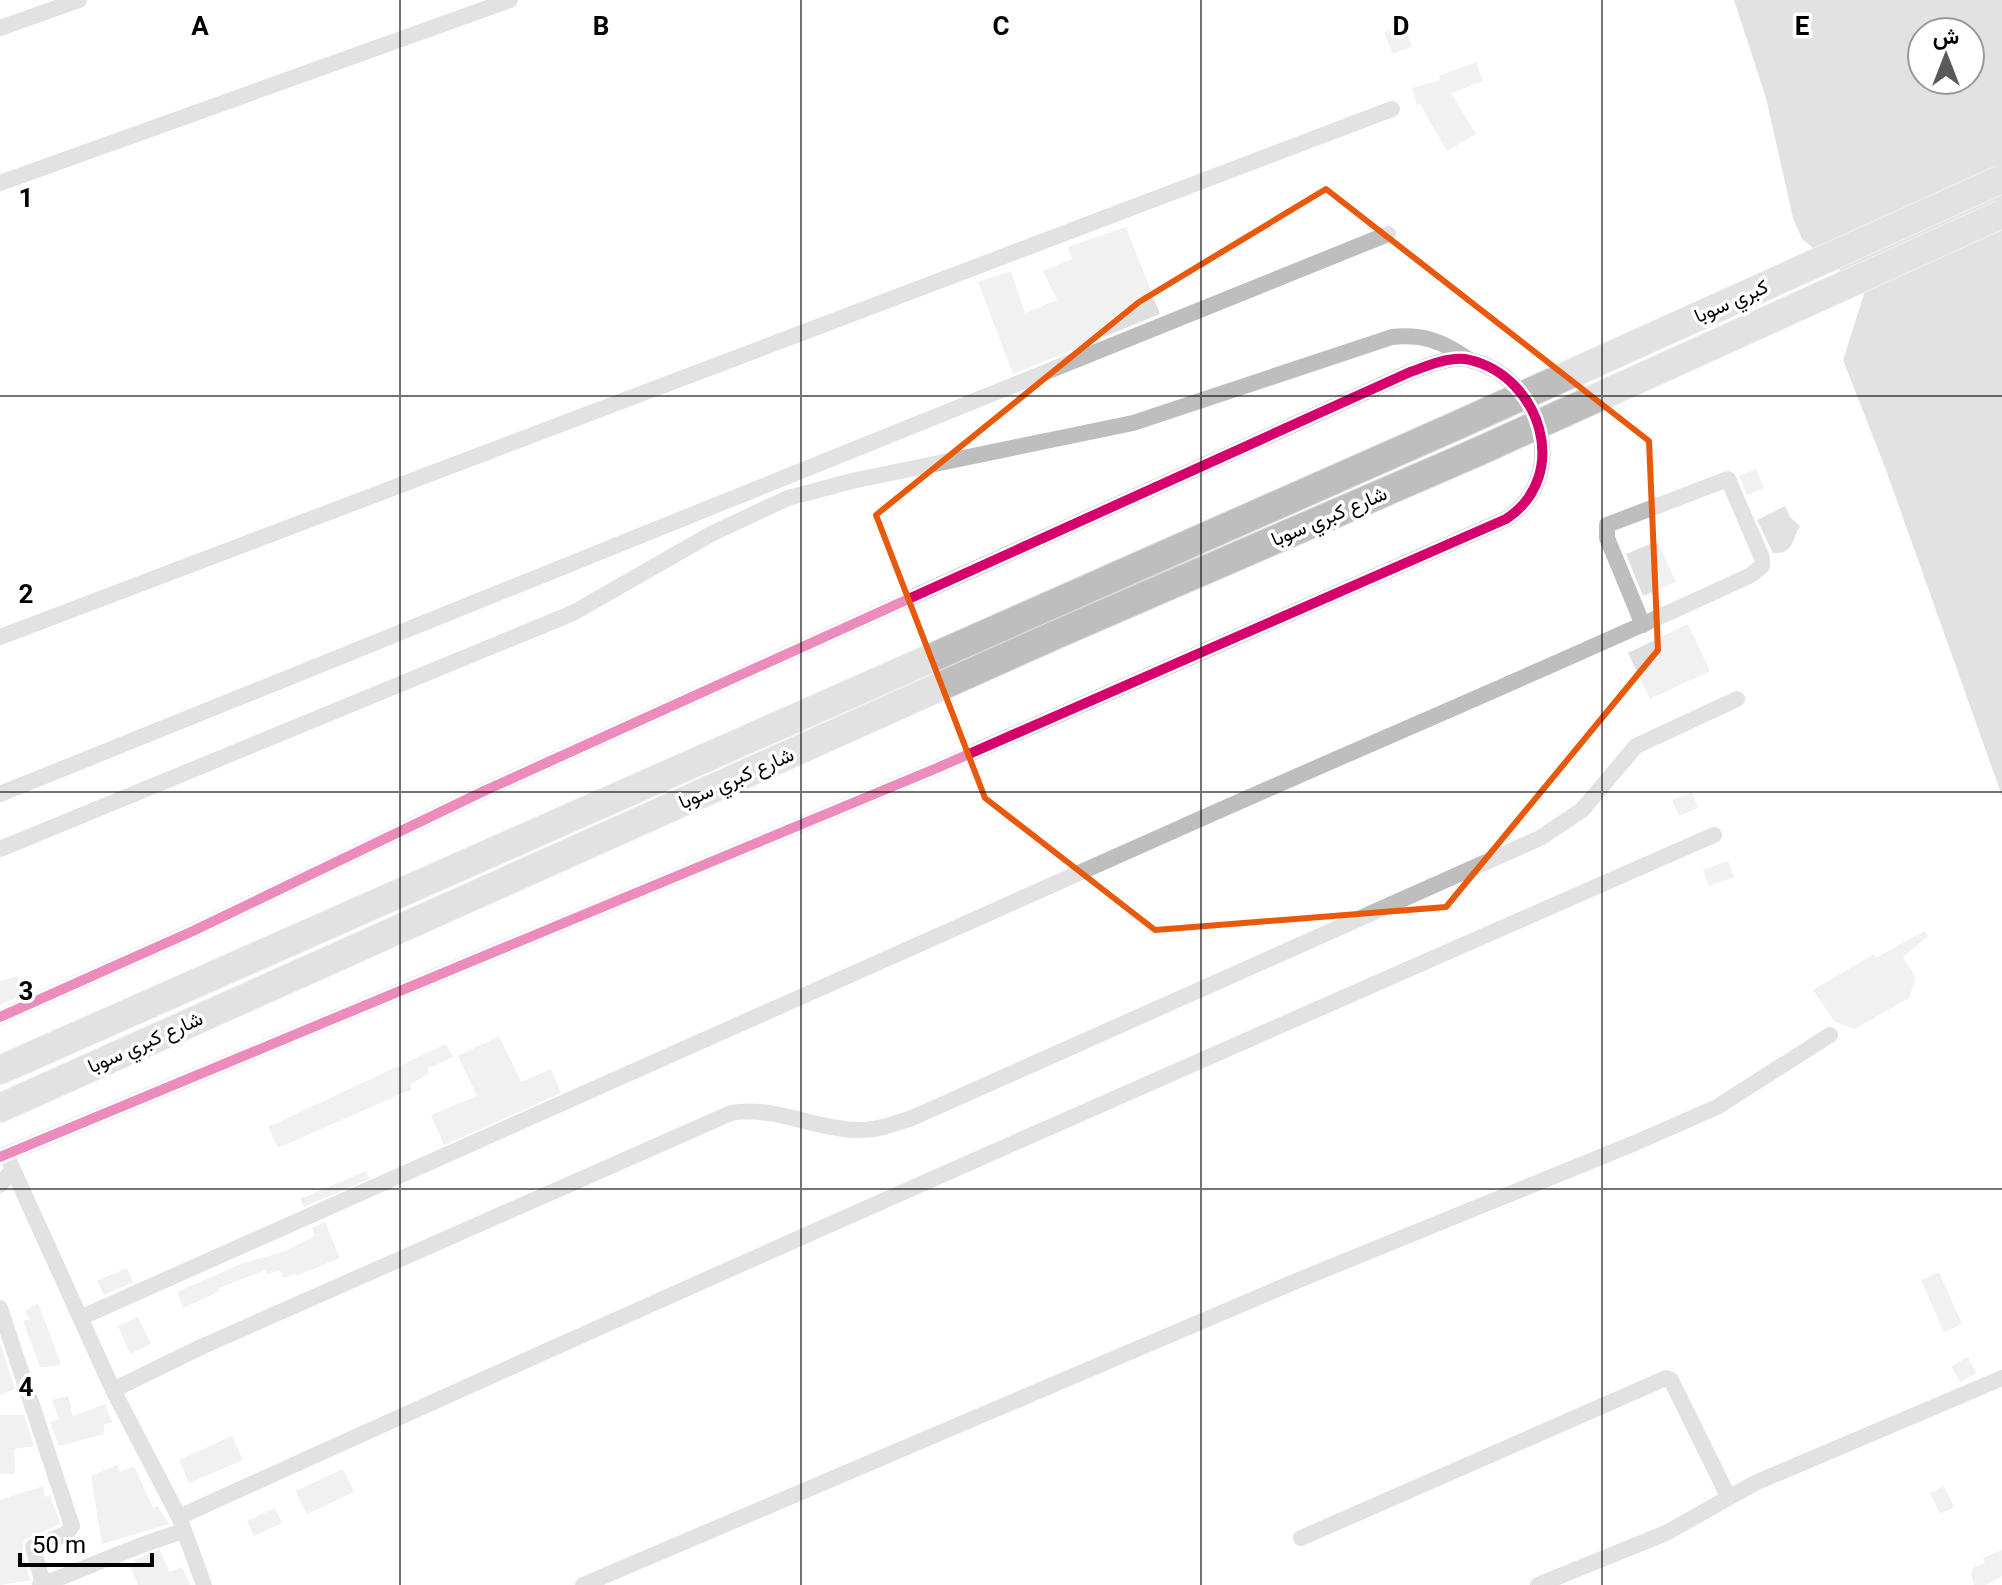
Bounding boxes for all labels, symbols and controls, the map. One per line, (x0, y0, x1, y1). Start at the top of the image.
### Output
text: A (191, 11, 209, 41)
text: B (593, 11, 609, 41)
text: C (992, 11, 1010, 41)
text: D (1393, 11, 1409, 41)
text: E (1795, 11, 1810, 41)
north arrow (1906, 16, 1986, 96)
text: ش (1933, 24, 1959, 50)
text: 1 (19, 183, 33, 213)
street label: كبري سوبا (1690, 274, 1774, 332)
street label: شارع كبري سوبا (1267, 481, 1393, 556)
text: 2 (19, 579, 33, 609)
street label: شارع كبري سوبا (675, 742, 799, 819)
text: 3 (19, 976, 33, 1006)
street label: شارع كبري سوبا (84, 1006, 208, 1083)
text: 4 (19, 1372, 34, 1402)
scale bar (20, 1517, 152, 1567)
text: 50 m (32, 1531, 86, 1559)

